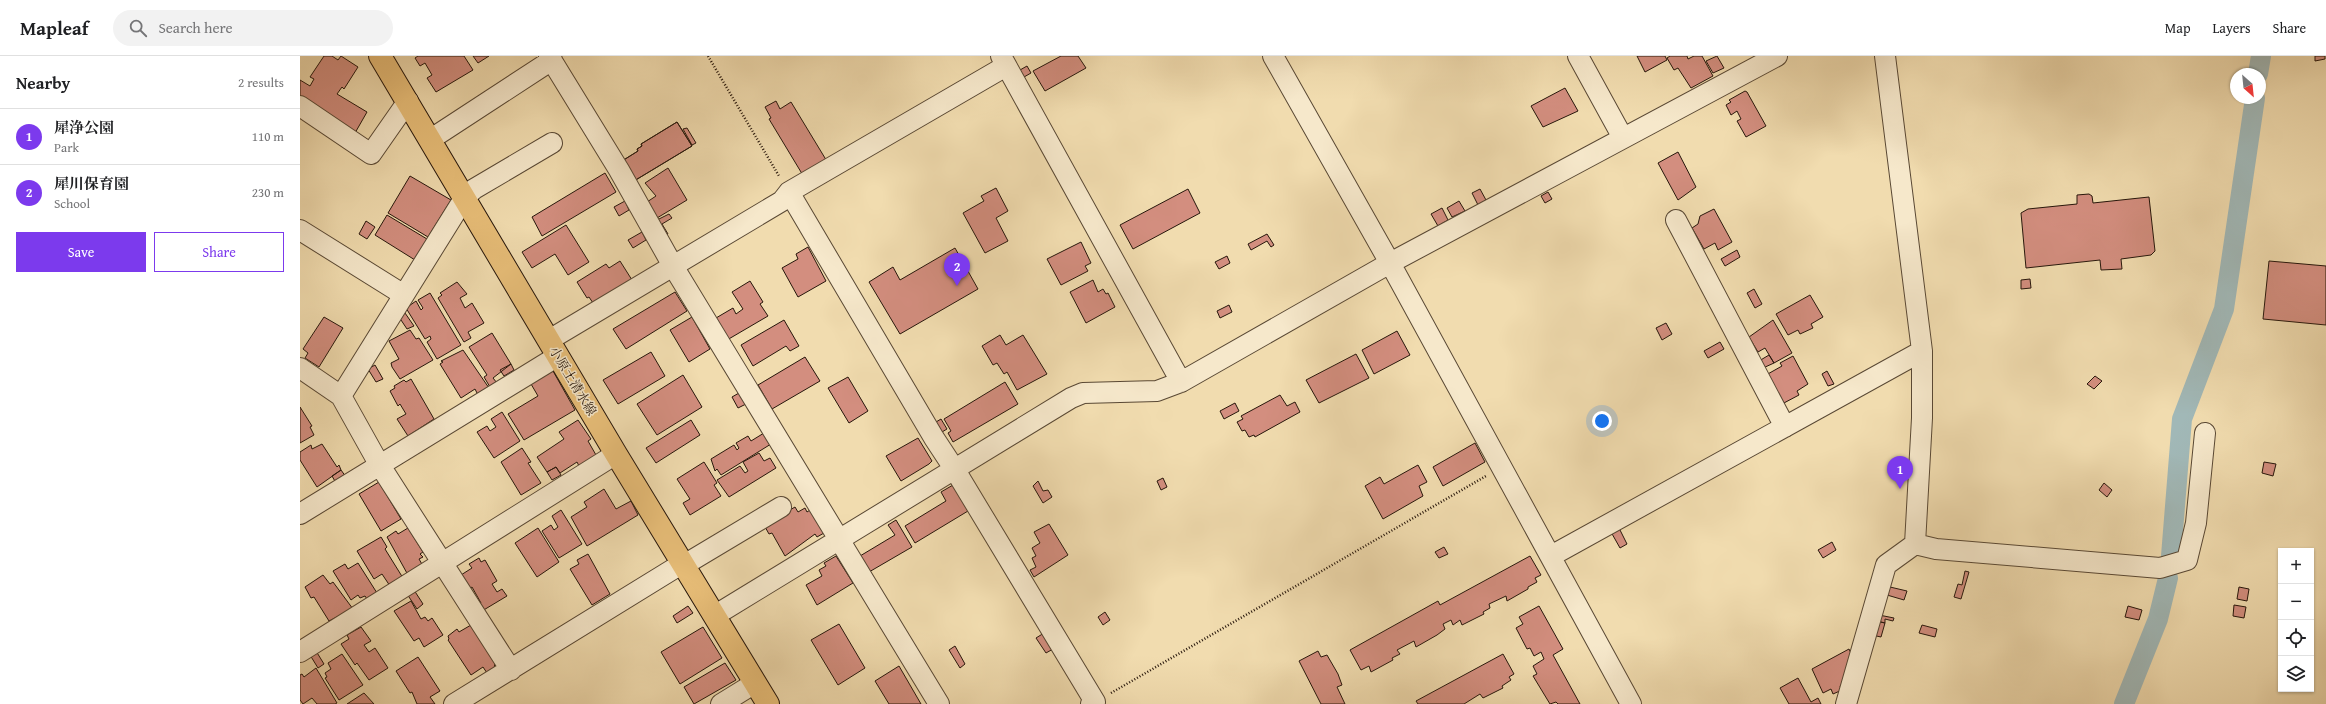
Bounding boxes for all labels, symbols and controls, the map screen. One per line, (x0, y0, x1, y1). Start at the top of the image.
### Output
search box (113, 10, 393, 46)
text: Mapleaf (20, 14, 89, 42)
icon: search (127, 17, 149, 39)
text: Search here (159, 17, 233, 38)
text: Map (2165, 18, 2191, 38)
text: Layers (2213, 18, 2251, 38)
text: Share (2273, 18, 2306, 38)
north arrow (2230, 68, 2266, 104)
text: Nearby (16, 70, 70, 95)
text: 2 results (238, 73, 284, 92)
text: 犀浄公園 (54, 117, 114, 138)
text: 1 (26, 127, 32, 146)
text: 110 m (252, 127, 284, 146)
text: Park (54, 138, 79, 157)
text: 犀川保育園 (54, 173, 129, 194)
text: 2 (26, 183, 32, 202)
text: 230 m (252, 183, 284, 202)
text: School (54, 194, 90, 213)
button: Save (16, 232, 146, 272)
button: Share (154, 232, 284, 272)
pin: 2 (944, 253, 970, 286)
street label: 小原土清水線 (545, 343, 601, 419)
your location (1592, 411, 1612, 431)
pin: 1 (1887, 456, 1913, 489)
map controls (2278, 548, 2314, 692)
button: + (2278, 548, 2314, 584)
button: − (2278, 584, 2314, 620)
button: locate (2278, 620, 2314, 656)
button: layers (2278, 656, 2314, 692)

